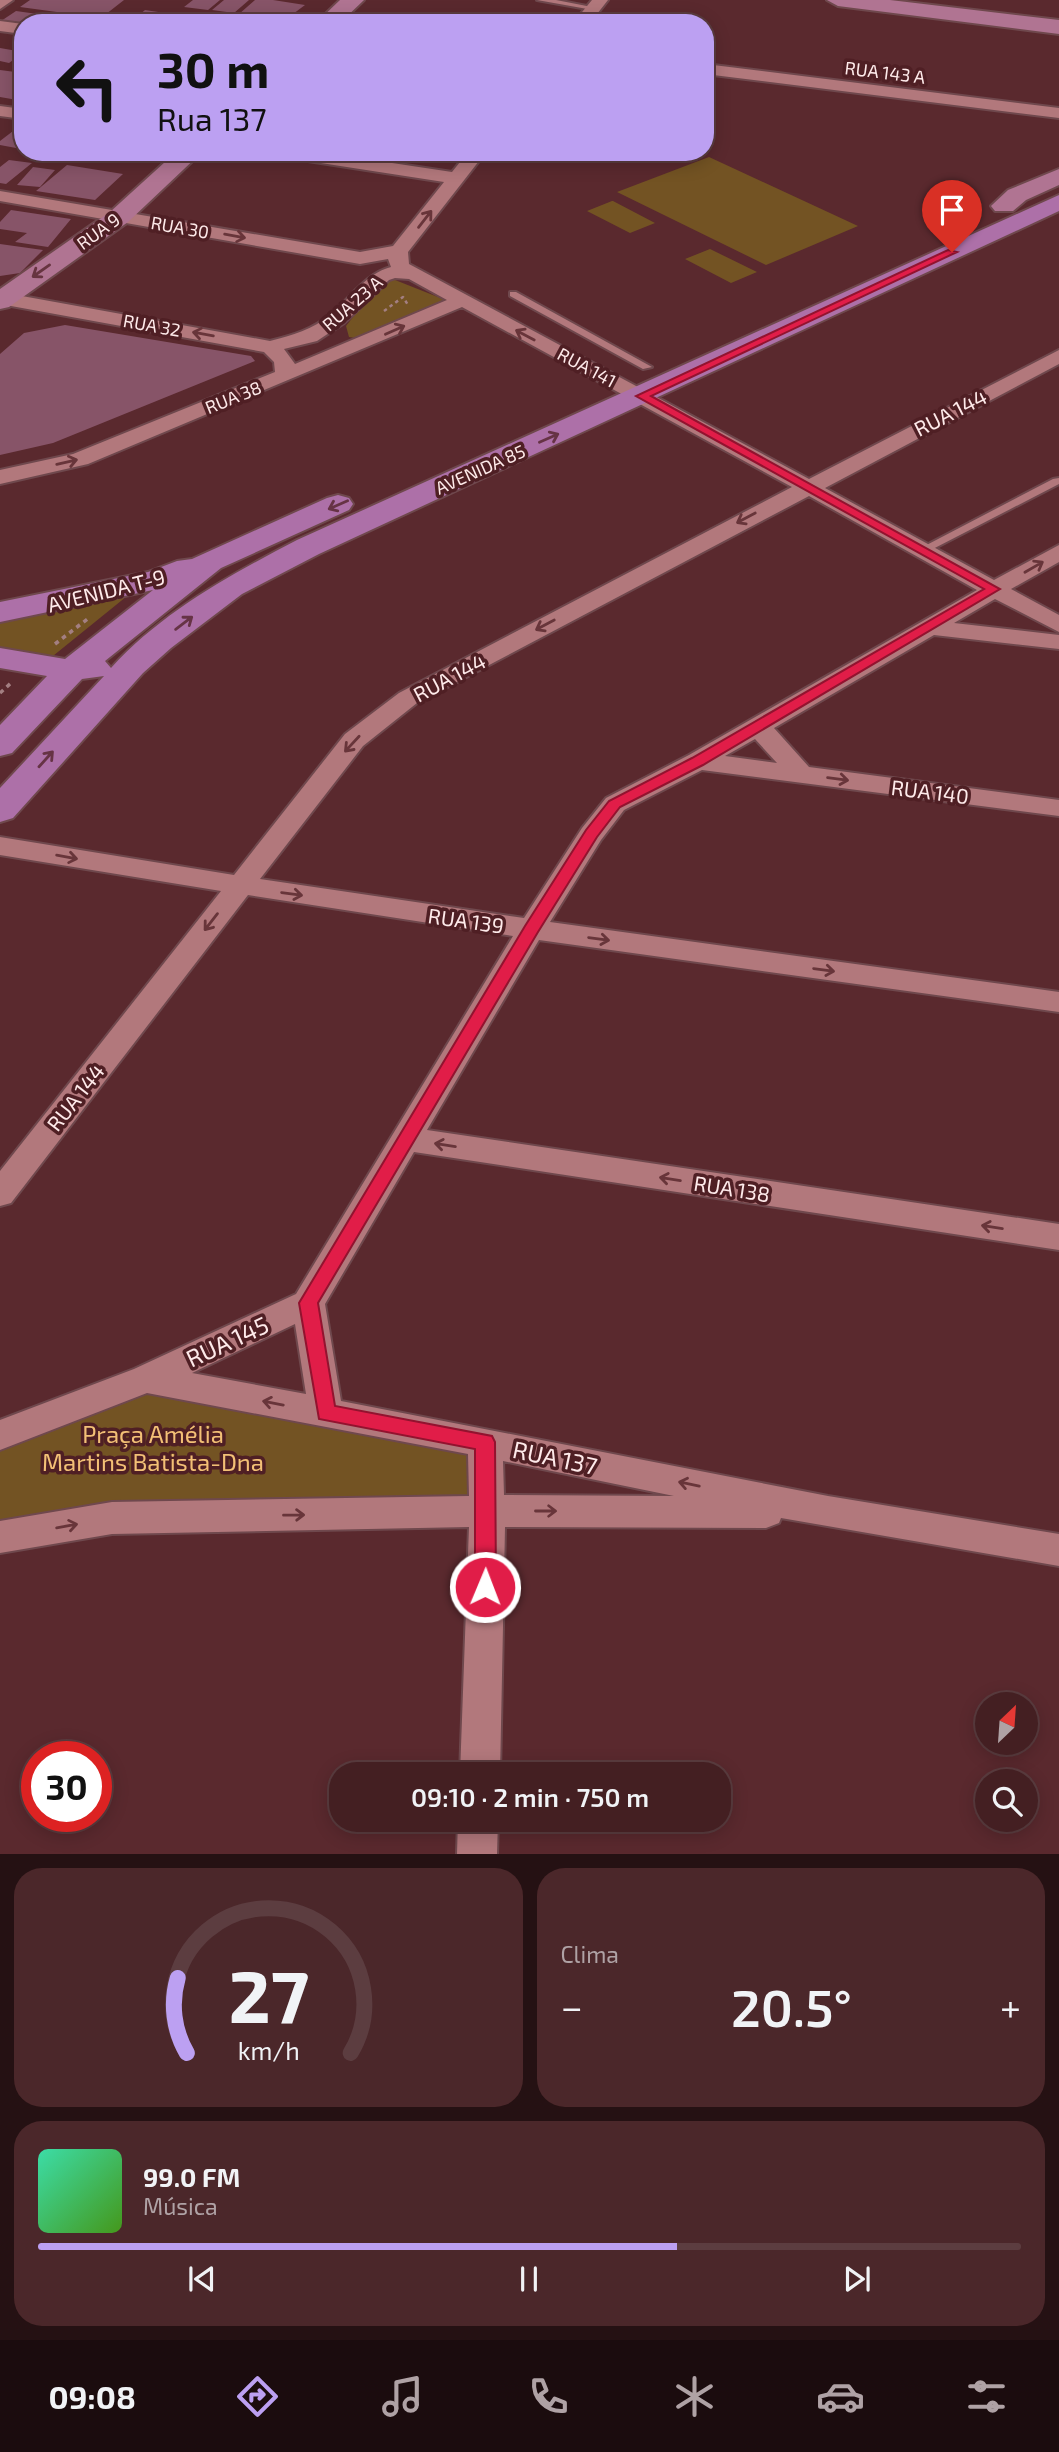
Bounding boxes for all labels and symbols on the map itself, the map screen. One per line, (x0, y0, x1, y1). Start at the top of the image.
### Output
street label: RUA 143 A (844, 56, 927, 88)
pin (922, 180, 982, 252)
street label: RUA 9 (72, 208, 124, 254)
one-way arrow (417, 210, 432, 229)
street label: RUA 30 (149, 211, 211, 243)
one-way arrow (223, 230, 245, 243)
one-way arrow (32, 264, 51, 278)
street label: RUA 23 A (317, 270, 387, 335)
street label: RUA 32 (122, 309, 182, 341)
one-way arrow (383, 323, 405, 336)
one-way arrow (192, 327, 215, 341)
one-way arrow (515, 327, 535, 341)
street label: RUA 141 (554, 342, 620, 392)
street label: RUA 38 (202, 376, 264, 418)
street label: RUA 144 (909, 383, 991, 441)
one-way arrow (538, 430, 559, 444)
street label: AVENIDA 85 (432, 439, 528, 499)
one-way arrow (55, 454, 78, 468)
one-way arrow (328, 499, 349, 512)
one-way arrow (736, 512, 756, 526)
one-way arrow (1023, 559, 1043, 573)
street label: AVENIDA T-9 (45, 563, 167, 617)
one-way arrow (174, 615, 193, 630)
one-way arrow (535, 619, 556, 633)
street label: RUA 144 (409, 648, 489, 706)
one-way arrow (344, 735, 360, 753)
one-way arrow (38, 750, 54, 768)
one-way arrow (826, 773, 849, 786)
street label: RUA 140 (890, 774, 970, 808)
one-way arrow (55, 851, 78, 864)
one-way arrow (280, 888, 303, 901)
street label: RUA 139 (427, 902, 505, 938)
one-way arrow (203, 912, 218, 931)
one-way arrow (587, 933, 610, 946)
one-way arrow (812, 964, 835, 977)
street label: RUA 144 (41, 1058, 109, 1136)
one-way arrow (434, 1138, 457, 1151)
street label: RUA 138 (692, 1170, 772, 1206)
one-way arrow (659, 1172, 682, 1185)
one-way arrow (981, 1220, 1003, 1233)
street label: RUA 145 (181, 1309, 273, 1373)
one-way arrow (262, 1395, 285, 1409)
park label: Praça Amélia Martins Batista-Dna (42, 1419, 264, 1476)
street label: RUA 137 (510, 1434, 600, 1480)
one-way arrow (678, 1477, 701, 1490)
one-way arrow (534, 1504, 557, 1518)
one-way arrow (282, 1508, 305, 1522)
one-way arrow (55, 1519, 78, 1532)
position arrow (448, 1550, 522, 1624)
north arrow (975, 1692, 1038, 1755)
speed limit sign: 30 (21, 1741, 112, 1832)

